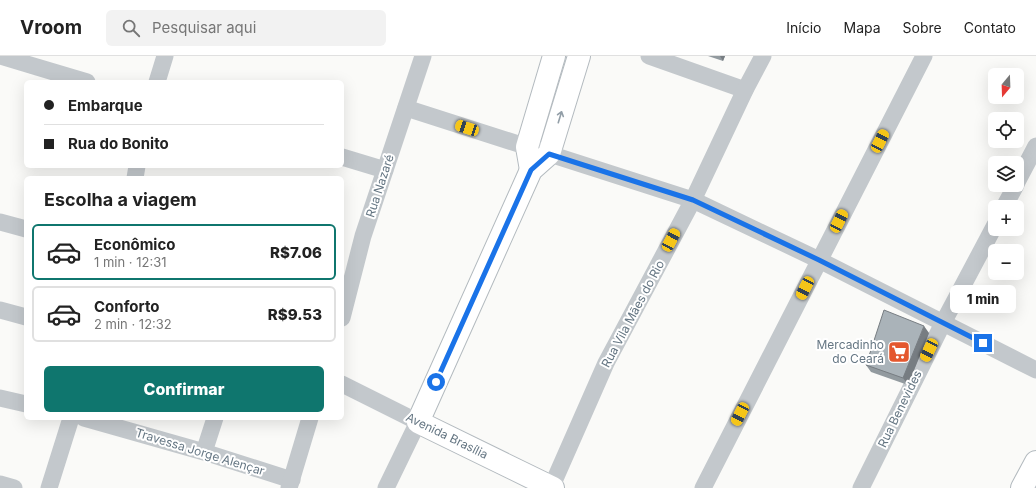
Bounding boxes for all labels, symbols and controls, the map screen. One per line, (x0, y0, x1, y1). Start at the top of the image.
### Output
search box (106, 10, 386, 46)
text: Vroom (20, 16, 82, 39)
icon: search (120, 17, 142, 39)
text: Pesquisar aqui (152, 18, 256, 37)
text: Início (786, 19, 822, 36)
text: Mapa (844, 19, 881, 36)
text: Sobre (903, 19, 942, 36)
text: Contato (964, 19, 1016, 36)
north arrow (988, 68, 1024, 104)
map controls (988, 68, 1024, 280)
text: Embarque (68, 96, 143, 115)
one-way arrow (557, 111, 564, 124)
button: locate (988, 112, 1024, 148)
car (454, 119, 480, 137)
car (869, 128, 891, 154)
text: Rua do Bonito (68, 134, 169, 153)
street label: Rua Nazaré (362, 152, 397, 219)
button: layers (988, 156, 1024, 192)
text: Escolha a viagem (44, 189, 197, 210)
button: + (988, 200, 1024, 236)
car (828, 208, 850, 234)
car (660, 227, 682, 253)
icon: car (46, 234, 82, 270)
text: Econômico (94, 235, 175, 254)
text: R$7.06 (270, 243, 322, 262)
button: − (988, 244, 1024, 280)
text: 1 min · 12:31 (94, 254, 167, 270)
street label: Rua Vila Mães do Rio (598, 258, 667, 370)
car (794, 275, 816, 301)
callout: 1 min (950, 285, 1016, 313)
text: 1 min (967, 291, 999, 307)
icon: car (46, 296, 82, 332)
text: Conforto (94, 297, 159, 316)
text: R$9.53 (268, 305, 322, 324)
text: 2 min · 12:32 (94, 316, 172, 332)
route end (974, 334, 992, 352)
place label: Mercadinho do Ceará (817, 337, 884, 366)
car (918, 337, 940, 363)
supermarket icon: Mercadinho do Ceará (886, 339, 912, 365)
button: Confirmar (44, 366, 324, 412)
street label: Rua Benevides (874, 368, 925, 450)
route start (427, 373, 445, 391)
car (729, 401, 751, 427)
street label: Avenida Brasília (404, 409, 491, 462)
street label: Travessa Jorge Alençar (134, 425, 267, 478)

